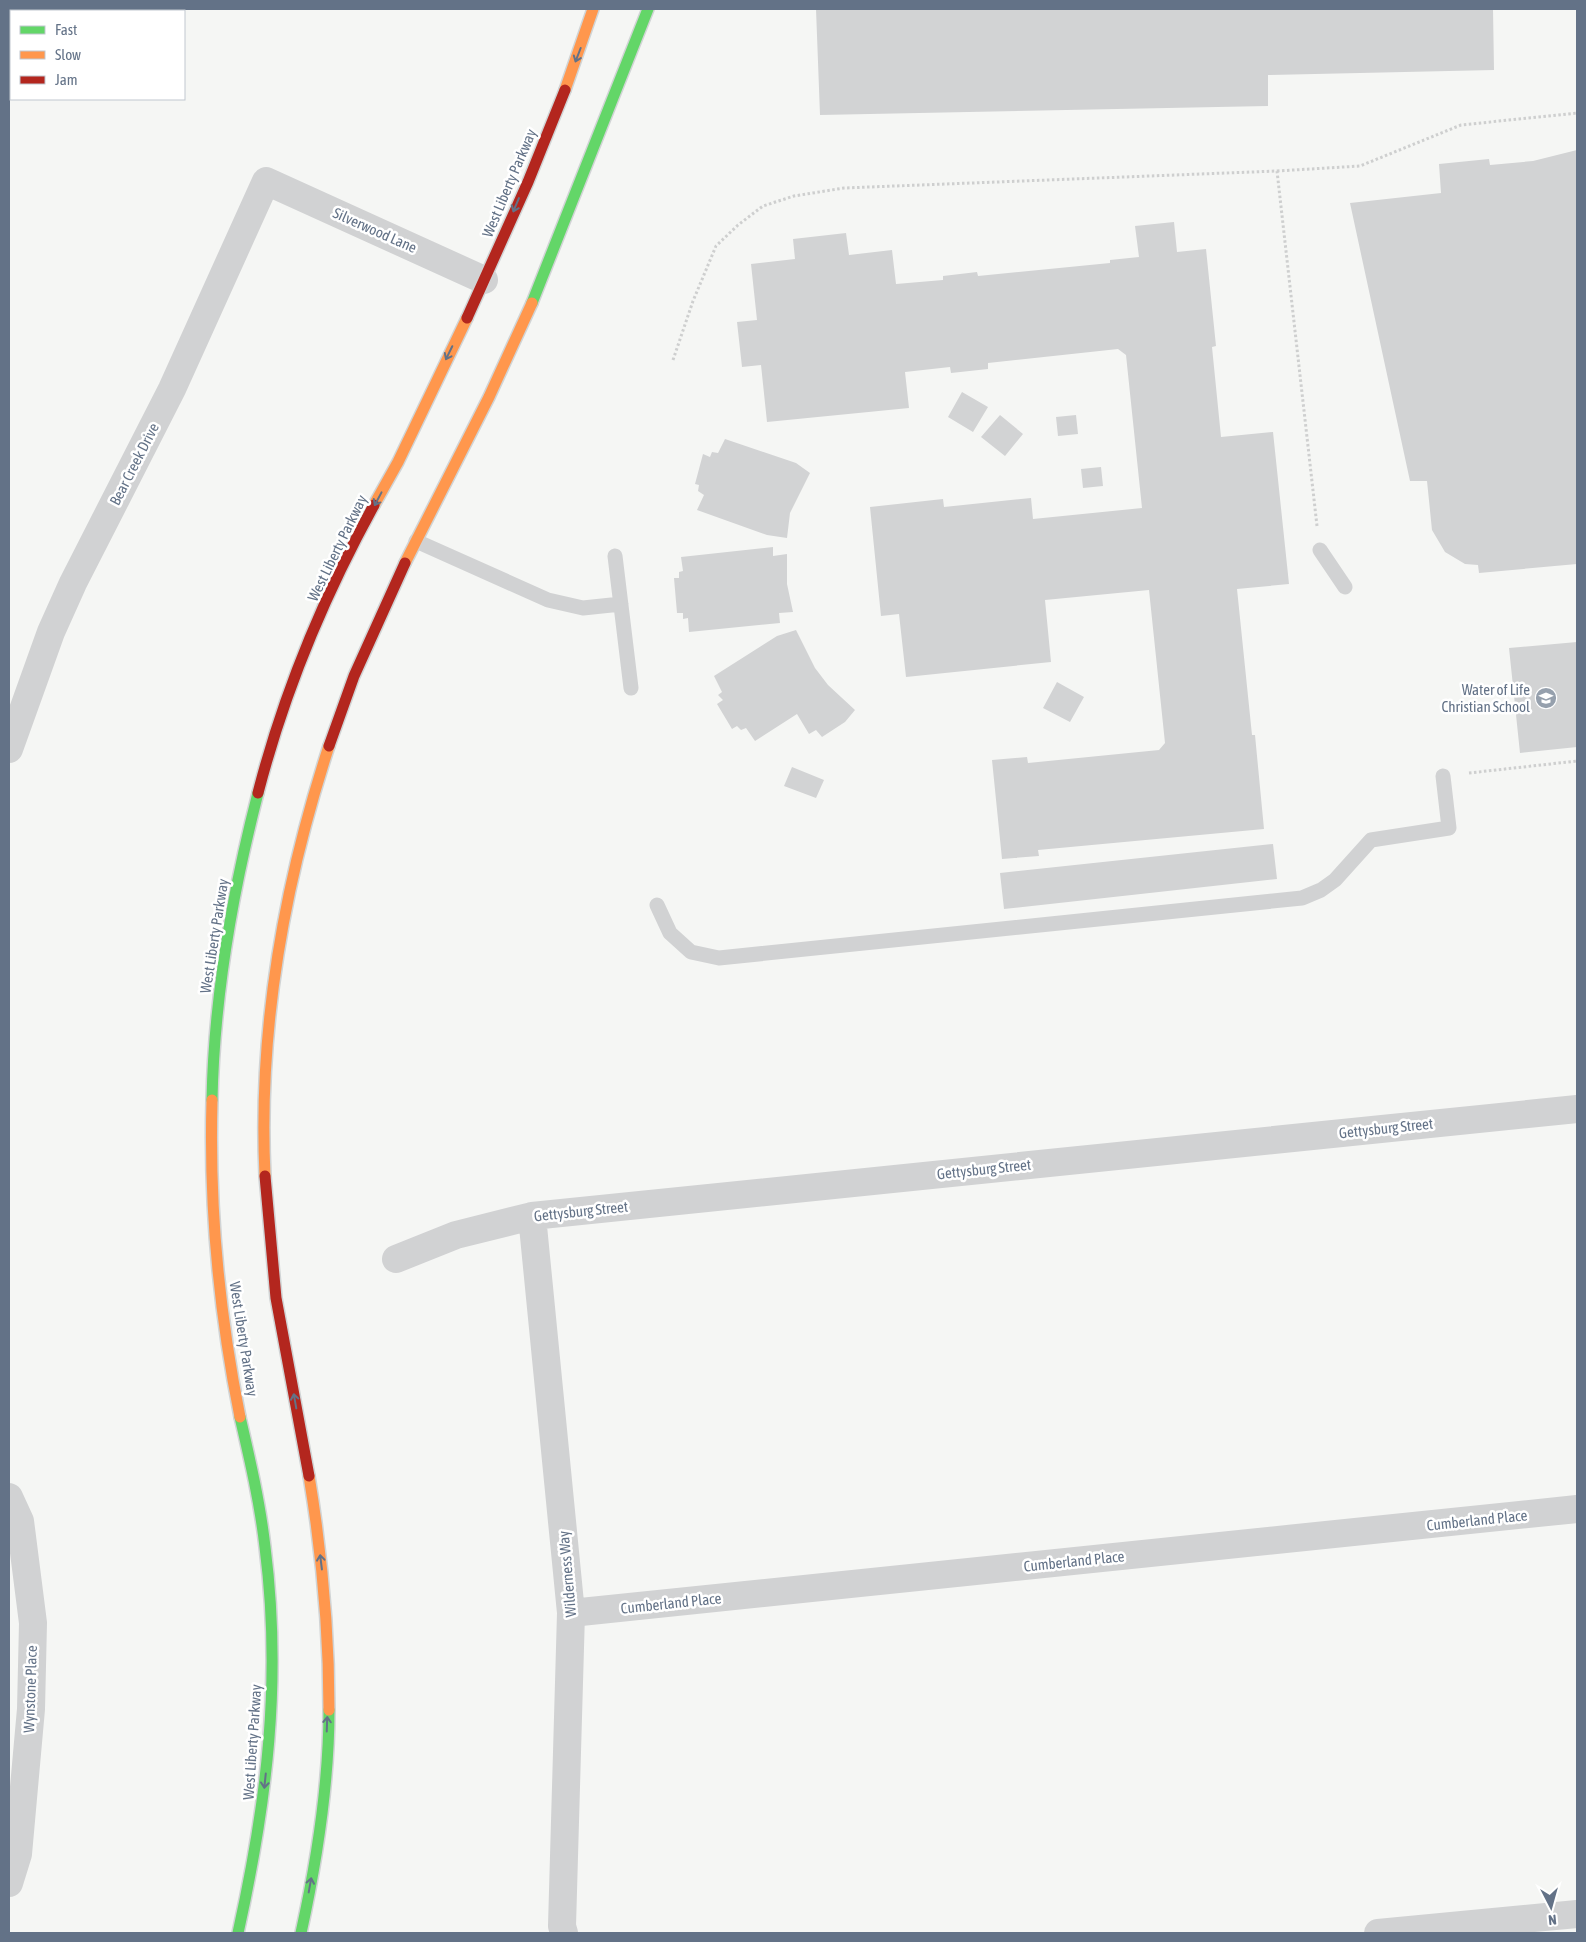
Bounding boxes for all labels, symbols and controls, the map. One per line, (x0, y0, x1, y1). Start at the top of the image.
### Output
legend (10, 10, 185, 100)
text: Fast (55, 21, 77, 38)
text: Slow (55, 46, 81, 63)
one-way arrow (573, 47, 582, 62)
text: Jam (55, 71, 78, 88)
street label: West Liberty Parkway (479, 126, 539, 240)
one-way arrow (511, 197, 521, 212)
street label: Silverwood Lane (331, 204, 420, 256)
one-way arrow (444, 346, 454, 361)
street label: Bear Creek Drive (106, 420, 162, 508)
street label: West Liberty Parkway (304, 492, 370, 604)
one-way arrow (373, 492, 383, 507)
place label: Water of Life Christian School (1442, 681, 1530, 715)
school or university icon: Water of Life Christian School (1534, 686, 1558, 710)
street label: West Liberty Parkway (197, 877, 231, 995)
street label: Gettysburg Street (1338, 1115, 1434, 1141)
street label: Gettysburg Street (936, 1156, 1032, 1182)
street label: Gettysburg Street (533, 1198, 629, 1224)
street label: West Liberty Parkway (227, 1280, 261, 1398)
one-way arrow (290, 1394, 300, 1410)
street label: Cumberland Place (1426, 1506, 1528, 1534)
street label: Wilderness Way (555, 1530, 579, 1618)
street label: Cumberland Place (1023, 1547, 1125, 1575)
one-way arrow (316, 1554, 326, 1570)
street label: Cumberland Place (620, 1589, 722, 1617)
street label: Wynstone Place (20, 1645, 40, 1733)
street label: West Liberty Parkway (239, 1684, 265, 1800)
one-way arrow (322, 1716, 332, 1732)
one-way arrow (260, 1773, 270, 1789)
one-way arrow (306, 1878, 316, 1894)
north arrow (1526, 1882, 1576, 1932)
text: N (1547, 1912, 1557, 1928)

